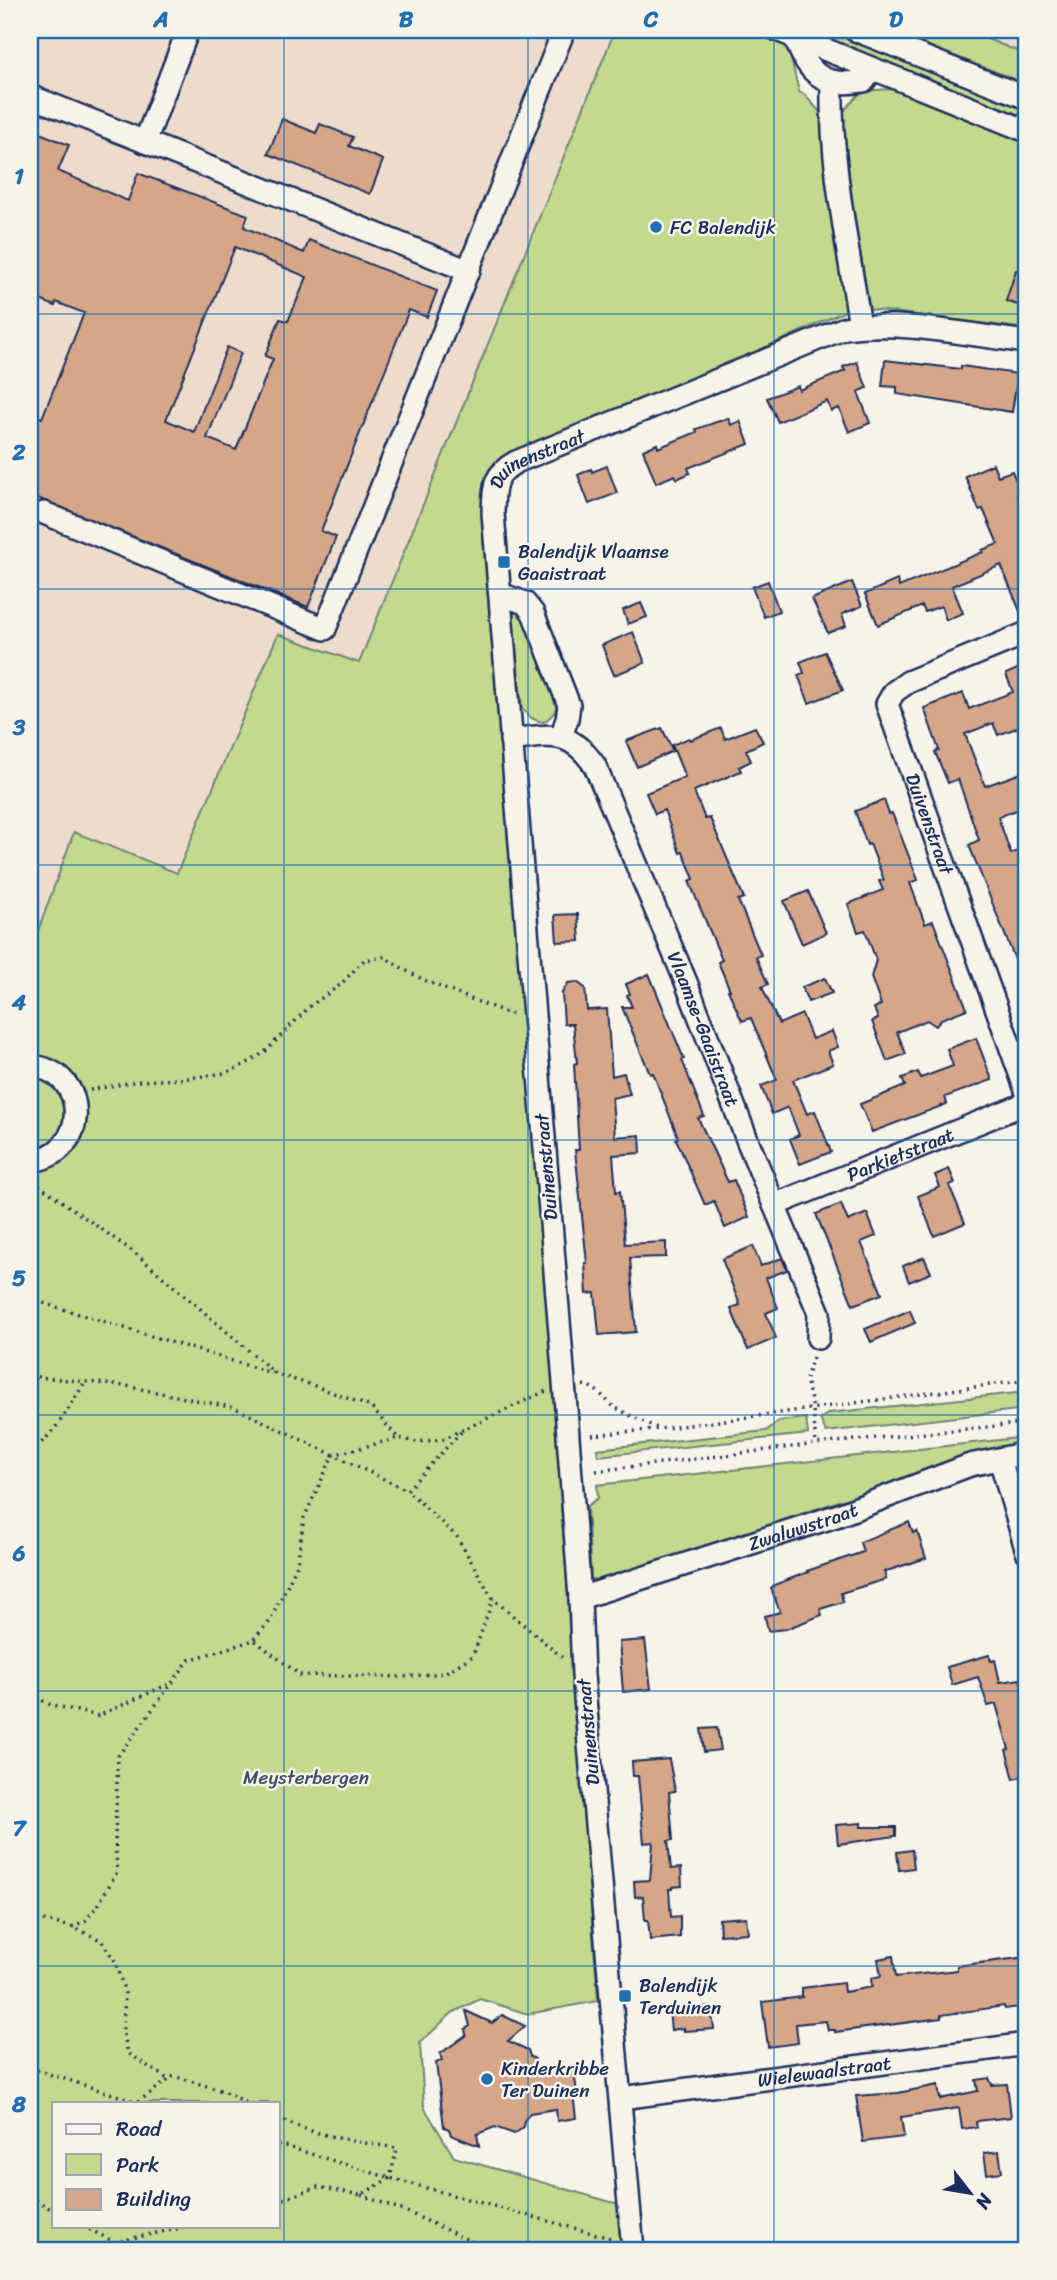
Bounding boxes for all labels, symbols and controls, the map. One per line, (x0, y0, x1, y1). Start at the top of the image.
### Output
text: A (152, 0, 169, 40)
text: B (399, 0, 414, 40)
text: C (643, 0, 659, 40)
text: D (889, 0, 904, 40)
text: 1 (14, 156, 24, 197)
place label: FC Balendijk (670, 211, 776, 244)
marker: FC Balendijk (648, 219, 664, 235)
street label: Duinenstraat (479, 419, 591, 493)
text: 2 (11, 432, 26, 473)
place label: Balendijk Vlaamse Gaaistraat (518, 535, 669, 590)
marker: Balendijk Vlaamse Gaaistraat (496, 554, 512, 570)
text: 3 (12, 707, 26, 748)
street label: Duivenstraat (897, 768, 964, 880)
street label: Vlaamse-Gaaistraat (658, 946, 749, 1111)
text: 4 (11, 982, 27, 1023)
street label: Duinenstraat (525, 1111, 567, 1222)
street label: Parkietstraat (841, 1118, 959, 1191)
text: 5 (12, 1258, 26, 1299)
street label: Zwaluwstraat (744, 1493, 863, 1560)
text: 6 (11, 1533, 26, 1574)
street label: Duinenstraat (567, 1676, 609, 1787)
park label: Meysterbergen (243, 1761, 369, 1794)
text: 7 (12, 1808, 27, 1849)
place label: Balendijk Terduinen (639, 1969, 721, 2024)
marker: Balendijk Terduinen (617, 1988, 633, 2004)
street label: Wielewaalstraat (756, 2046, 893, 2096)
place label: Kinderkribbe Ter Duinen (501, 2052, 609, 2107)
marker: Kinderkribbe Ter Duinen (479, 2071, 495, 2087)
text: 8 (11, 2084, 26, 2125)
legend (52, 2102, 280, 2228)
text: Road (116, 2110, 163, 2148)
text: Park (116, 2146, 159, 2184)
north arrow (934, 2158, 1004, 2228)
text: Building (116, 2180, 192, 2218)
text: N (966, 2186, 1002, 2216)

